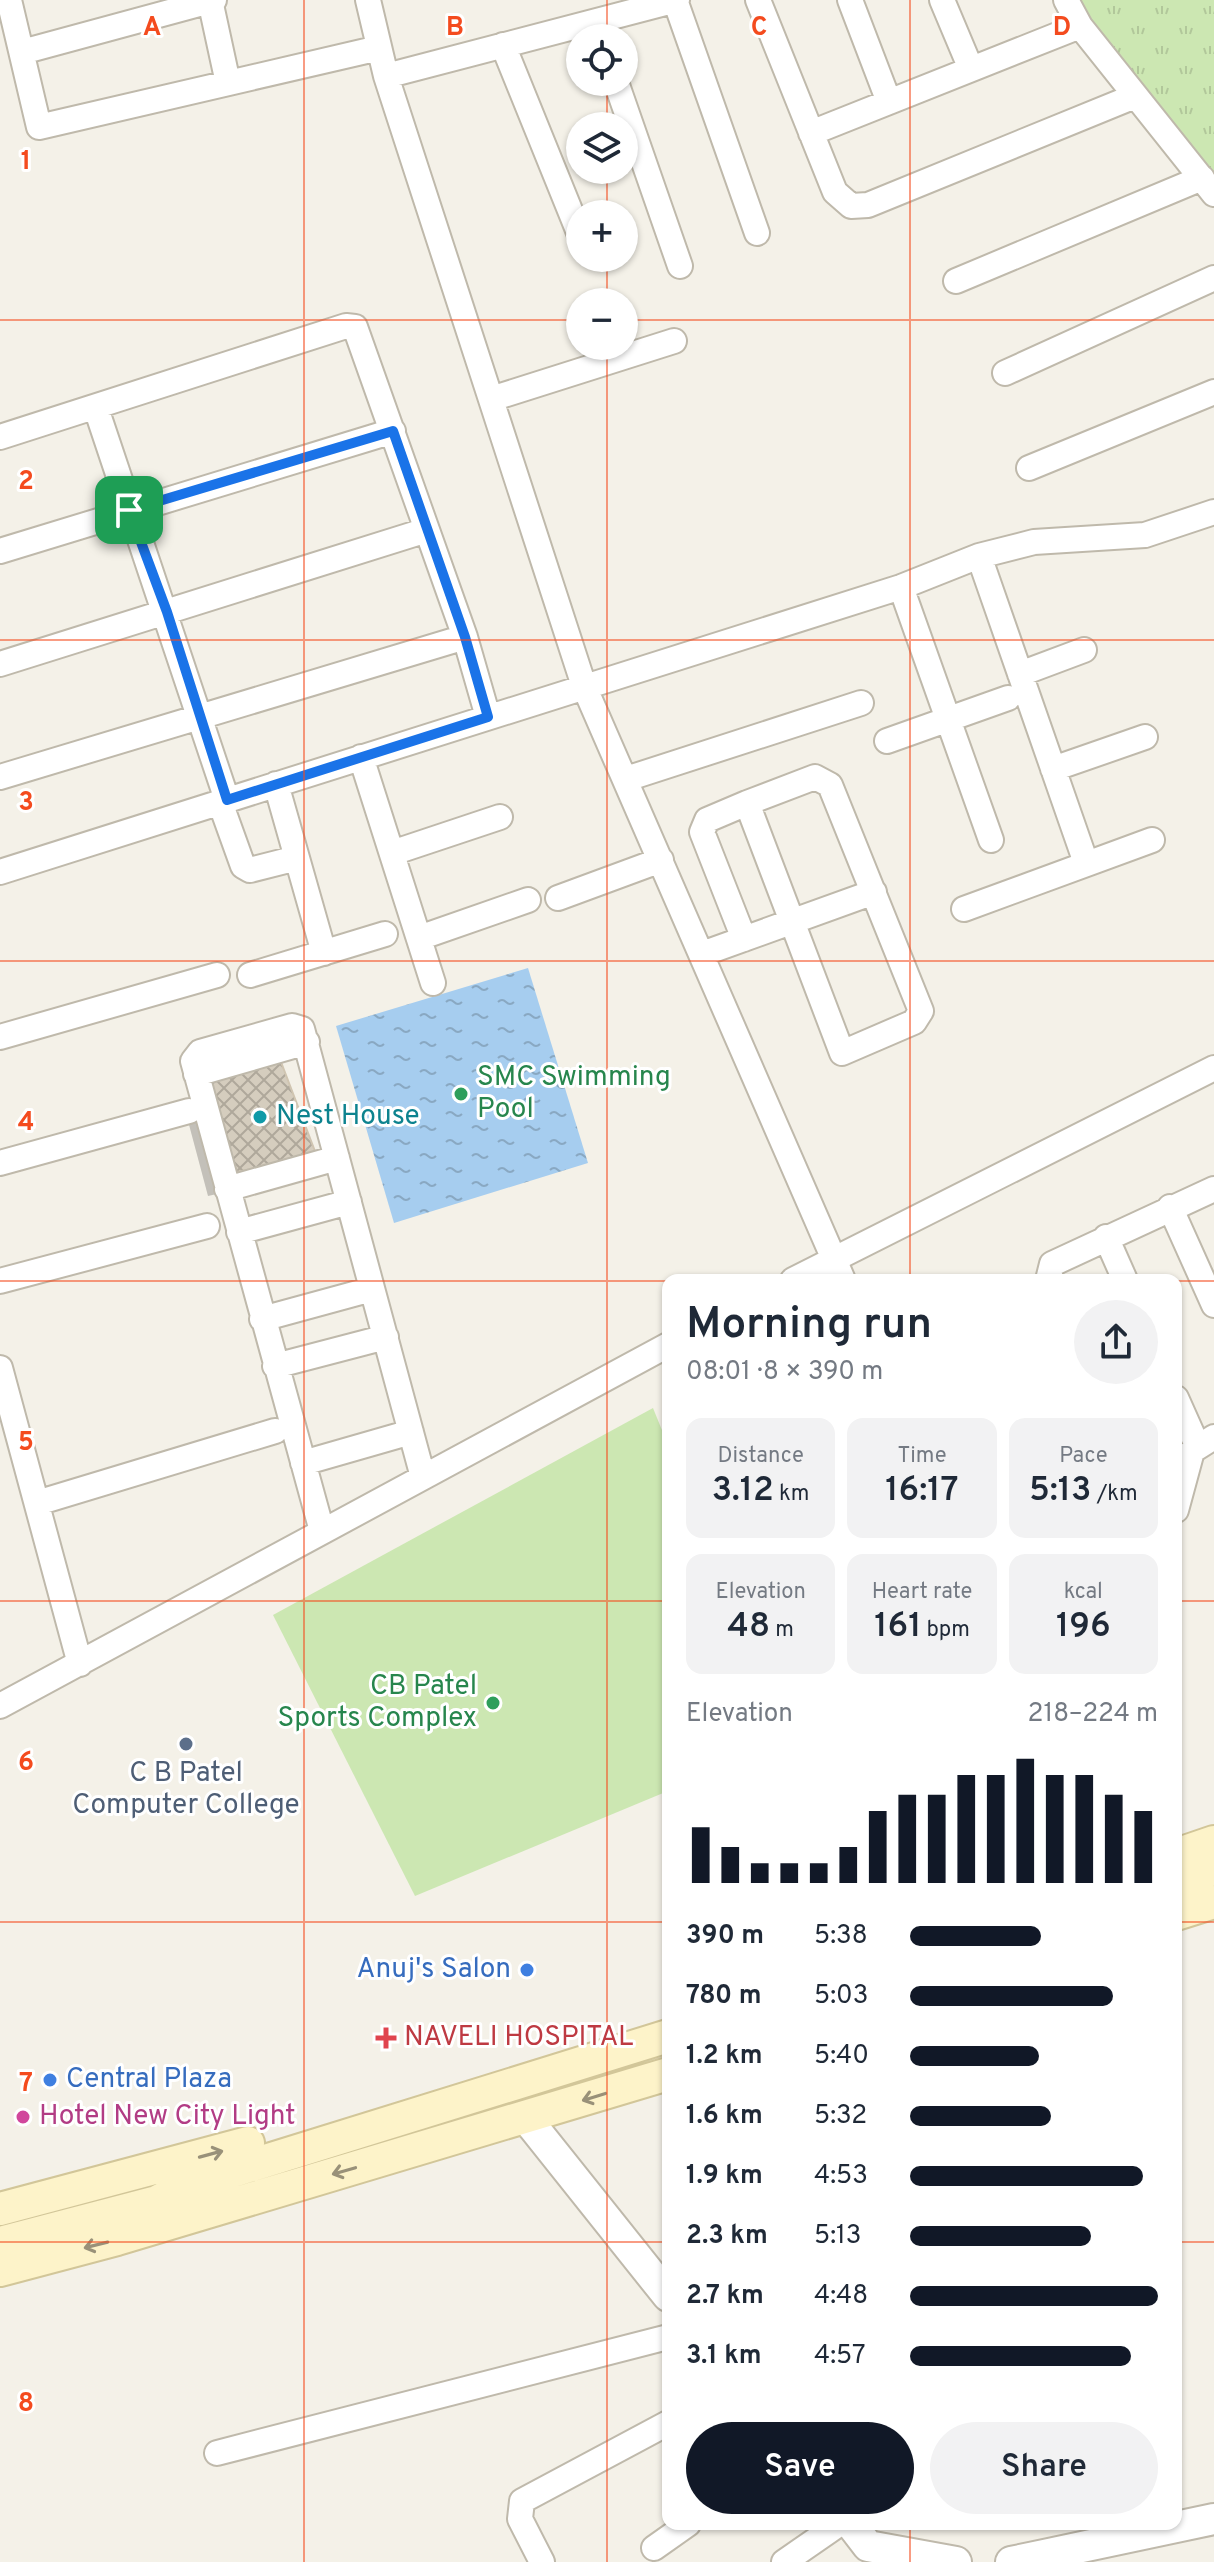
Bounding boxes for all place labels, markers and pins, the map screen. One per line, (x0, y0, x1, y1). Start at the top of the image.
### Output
pin (95, 476, 163, 544)
place label: SMC Swimming Pool (477, 1060, 671, 1128)
marker: SMC Swimming Pool (452, 1085, 470, 1103)
place label: Nest House (276, 1099, 420, 1135)
marker: Nest House (251, 1108, 269, 1126)
place label: CB Patel Sports Complex (277, 1669, 477, 1737)
marker: CB Patel Sports Complex (484, 1694, 502, 1712)
marker: C B Patel Computer College (177, 1735, 195, 1753)
place label: C B Patel Computer College (72, 1756, 300, 1824)
place label: Anuj's Salon (357, 1952, 511, 1988)
marker: Anuj's Salon (518, 1961, 536, 1979)
place label: NAVELI HOSPITAL (404, 2020, 634, 2056)
marker: NAVELI HOSPITAL (375, 2027, 397, 2049)
place label: Central Plaza (66, 2062, 232, 2098)
marker: Central Plaza (41, 2071, 59, 2089)
place label: Hotel New City Light (39, 2099, 296, 2135)
marker: Hotel New City Light (14, 2108, 32, 2126)

